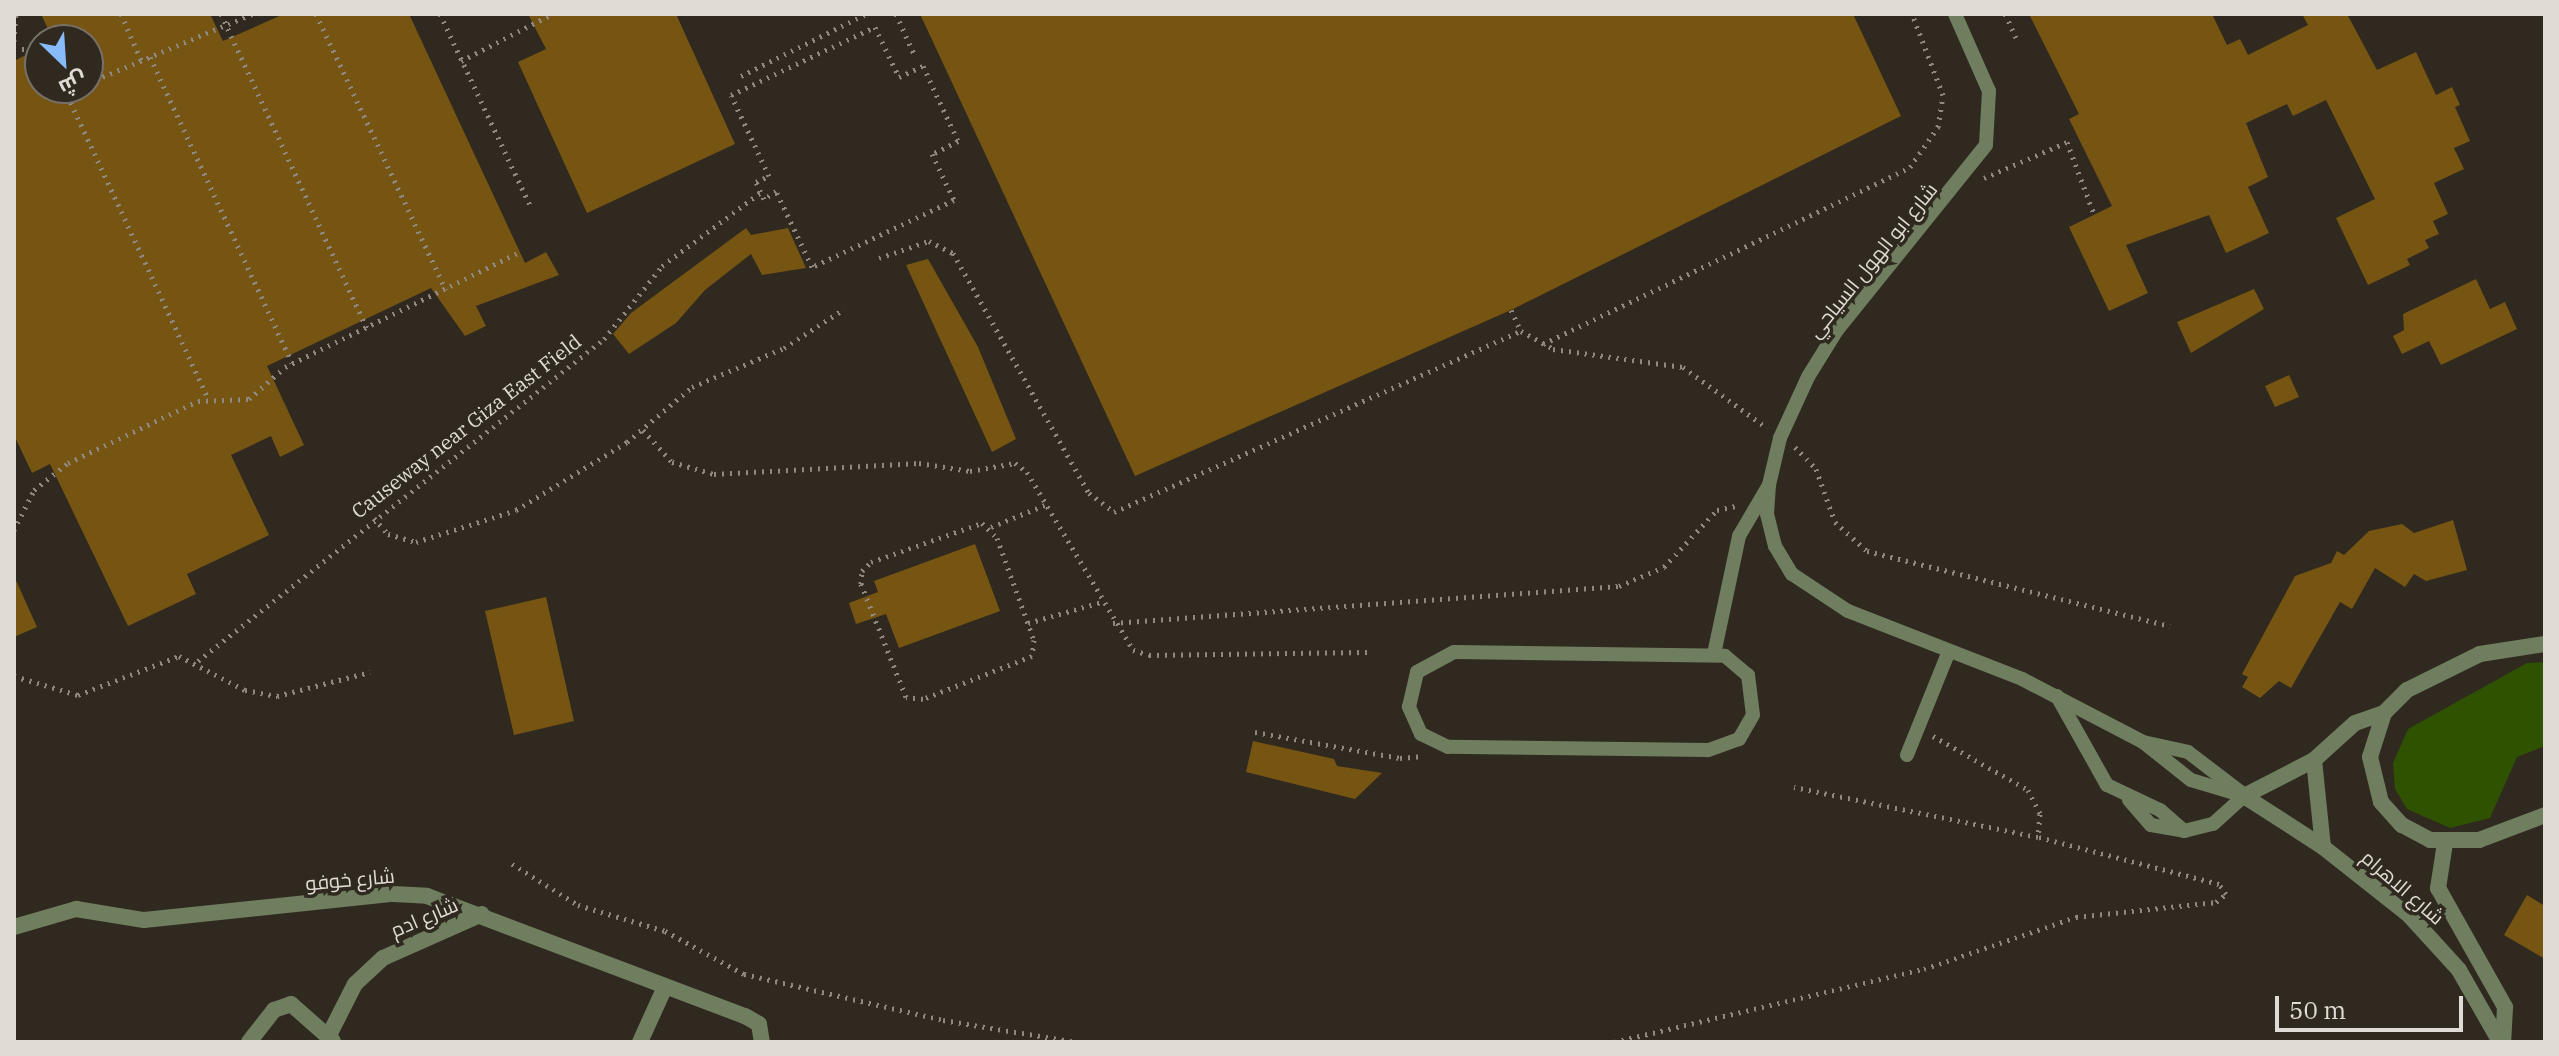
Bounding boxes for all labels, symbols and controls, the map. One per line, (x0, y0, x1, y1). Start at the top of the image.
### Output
north arrow (24, 24, 104, 104)
text: ش (55, 65, 92, 103)
street label: شارع ابو الهول السياحي (1802, 178, 1942, 342)
street label: Causeway near Giza East Field (346, 329, 586, 523)
street label: شارع الاهرام (2357, 845, 2449, 929)
street label: شارع خوفو (304, 863, 396, 895)
street label: شارع ادم (387, 892, 461, 942)
scale bar (2279, 980, 2467, 1030)
text: 50 m (2289, 994, 2346, 1026)

